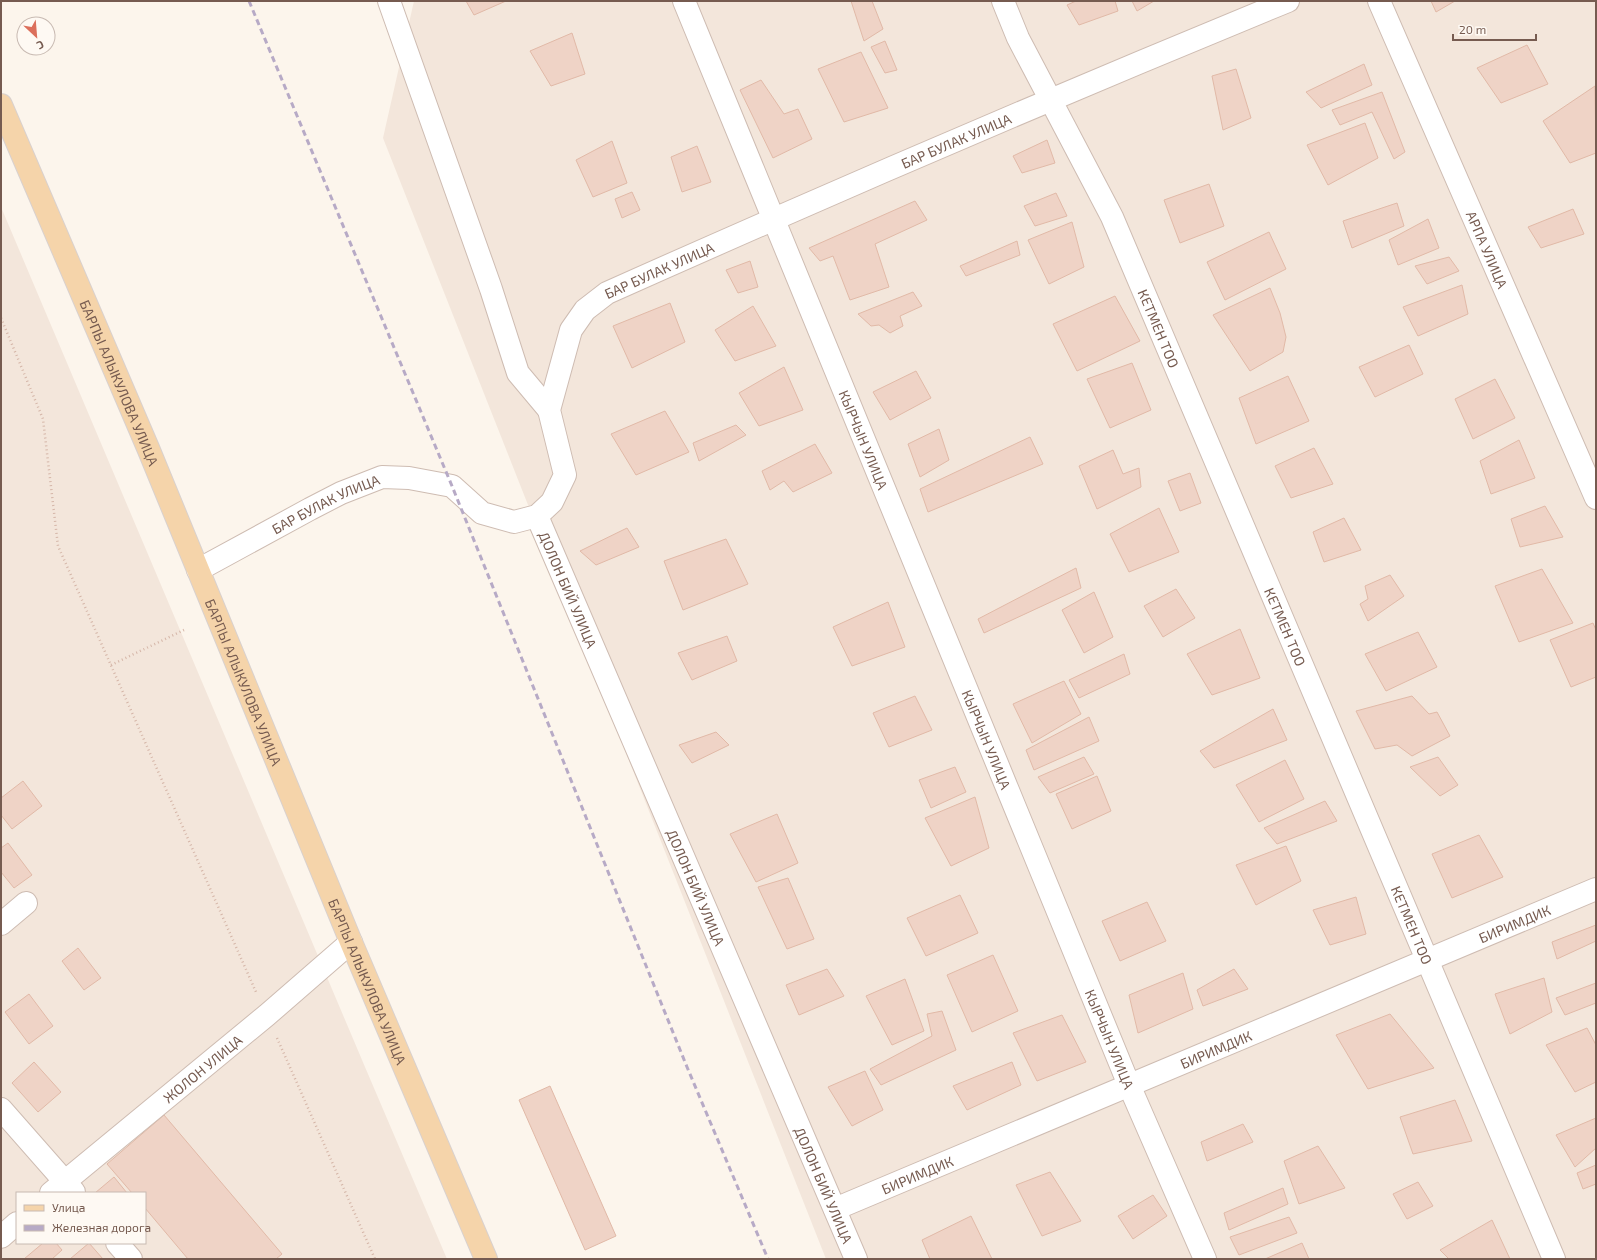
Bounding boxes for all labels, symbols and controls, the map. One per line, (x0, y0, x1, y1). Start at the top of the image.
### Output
north arrow (16, 16, 56, 56)
scale bar (1453, 16, 1536, 42)
text: 20 m (1459, 22, 1486, 36)
text: С (34, 38, 46, 53)
street label: БАР БУЛАК УЛИЦА (898, 109, 1014, 171)
street label: АРПА УЛИЦА (1463, 208, 1512, 291)
street label: БАР БУЛАК УЛИЦА (602, 238, 717, 302)
street label: КЕТМЕН ТОО (1135, 286, 1183, 370)
street label: БАРПЫ АЛЫКУЛОВА УЛИЦА (77, 297, 163, 468)
street label: КЫРЧЫН УЛИЦА (836, 387, 892, 492)
street label: БАР БУЛАК УЛИЦА (269, 470, 382, 537)
street label: ДОЛОН БИЙ УЛИЦА (536, 529, 601, 651)
street label: КЕТМЕН ТОО (1262, 585, 1310, 668)
street label: БАРПЫ АЛЫКУЛОВА УЛИЦА (202, 596, 286, 768)
street label: КЫРЧЫН УЛИЦА (959, 687, 1015, 792)
street label: ДОЛОН БИЙ УЛИЦА (664, 826, 729, 948)
street label: КЕТМЕН ТОО (1388, 883, 1436, 967)
street label: БАРПЫ АЛЫКУЛОВА УЛИЦА (325, 896, 411, 1067)
street label: БИРИМДИК (1476, 901, 1553, 946)
street label: КЫРЧЫН УЛИЦА (1082, 987, 1138, 1092)
street label: БИРИМДИК (1177, 1026, 1254, 1071)
street label: ЖОЛОН УЛИЦА (159, 1031, 245, 1106)
street label: ДОЛОН БИЙ УЛИЦА (792, 1124, 857, 1246)
street label: БИРИМДИК (879, 1152, 955, 1197)
legend (16, 1192, 146, 1244)
text: Улица (52, 1200, 85, 1214)
text: Железная дорога (52, 1220, 151, 1234)

